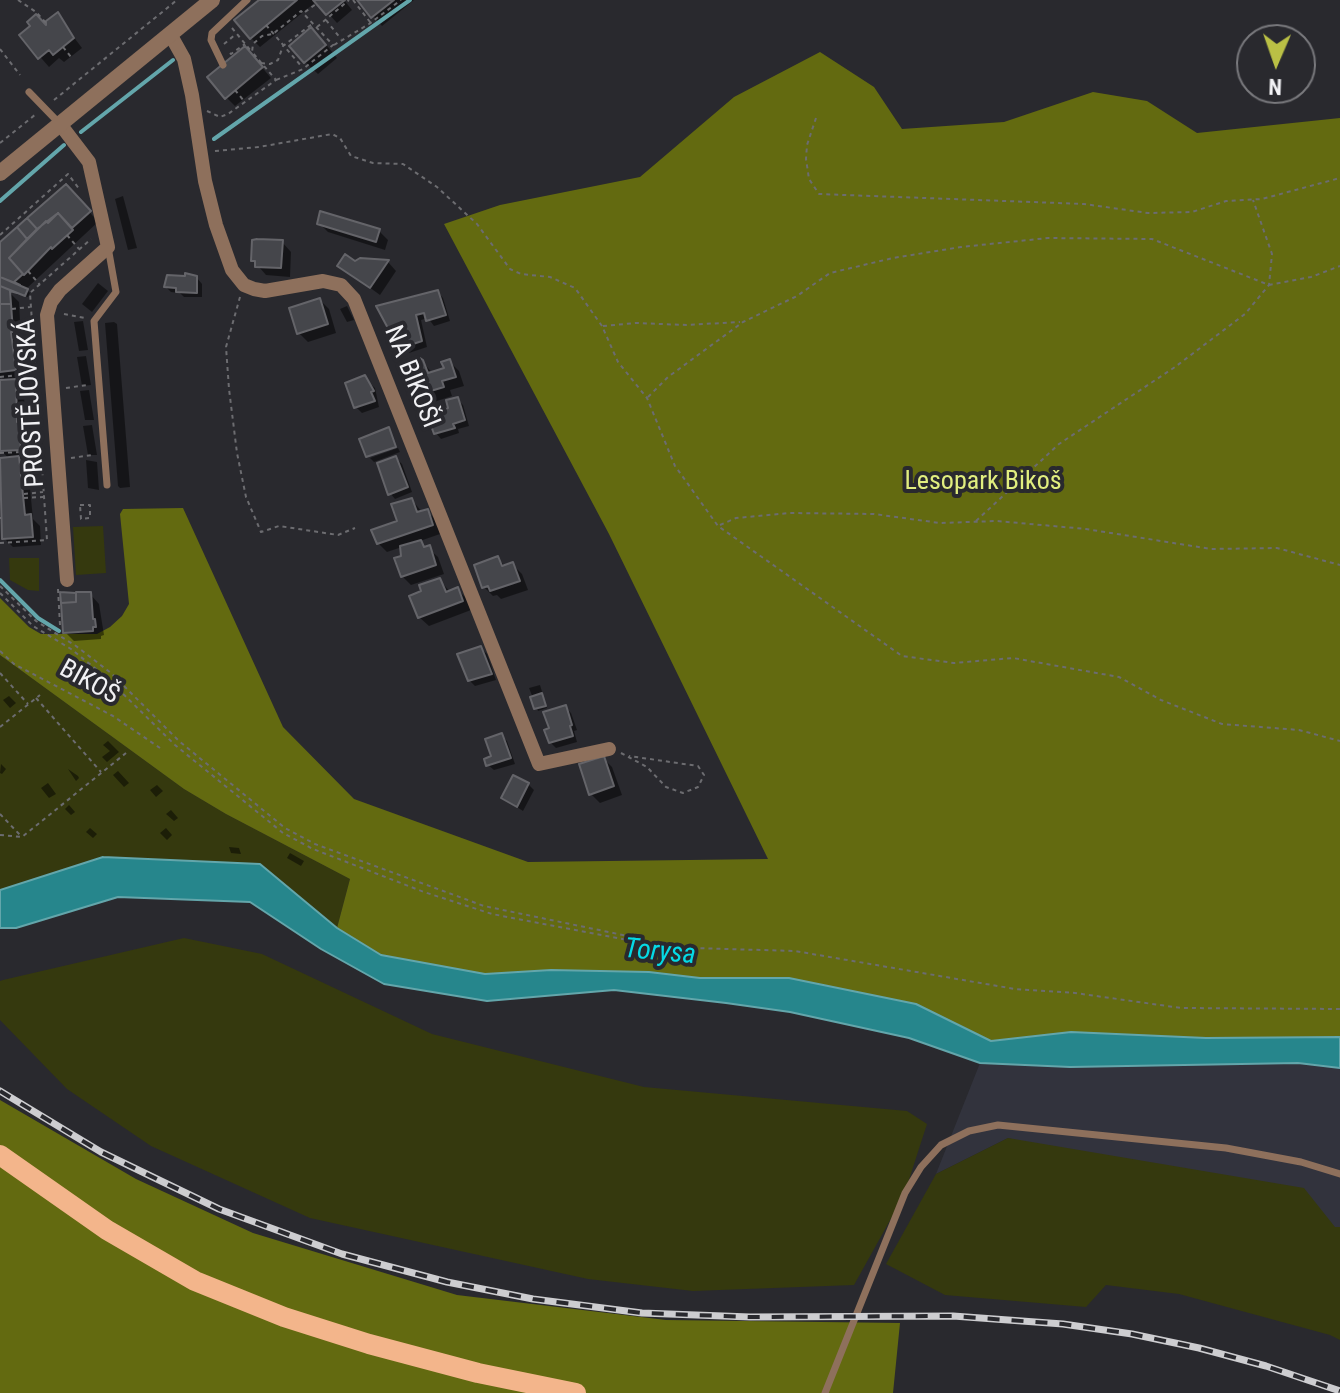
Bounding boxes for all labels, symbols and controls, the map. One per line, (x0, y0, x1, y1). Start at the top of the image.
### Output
north arrow (1236, 24, 1316, 104)
text: N (1268, 74, 1282, 99)
street label: PROSTĚJOVSKÁ (12, 318, 52, 488)
street label: NA BIKOŠI (376, 321, 446, 433)
park label: Lesopark Bikoš (904, 466, 1062, 498)
street label: BIKOŠ (54, 654, 124, 712)
water label: Torysa (623, 933, 697, 973)

